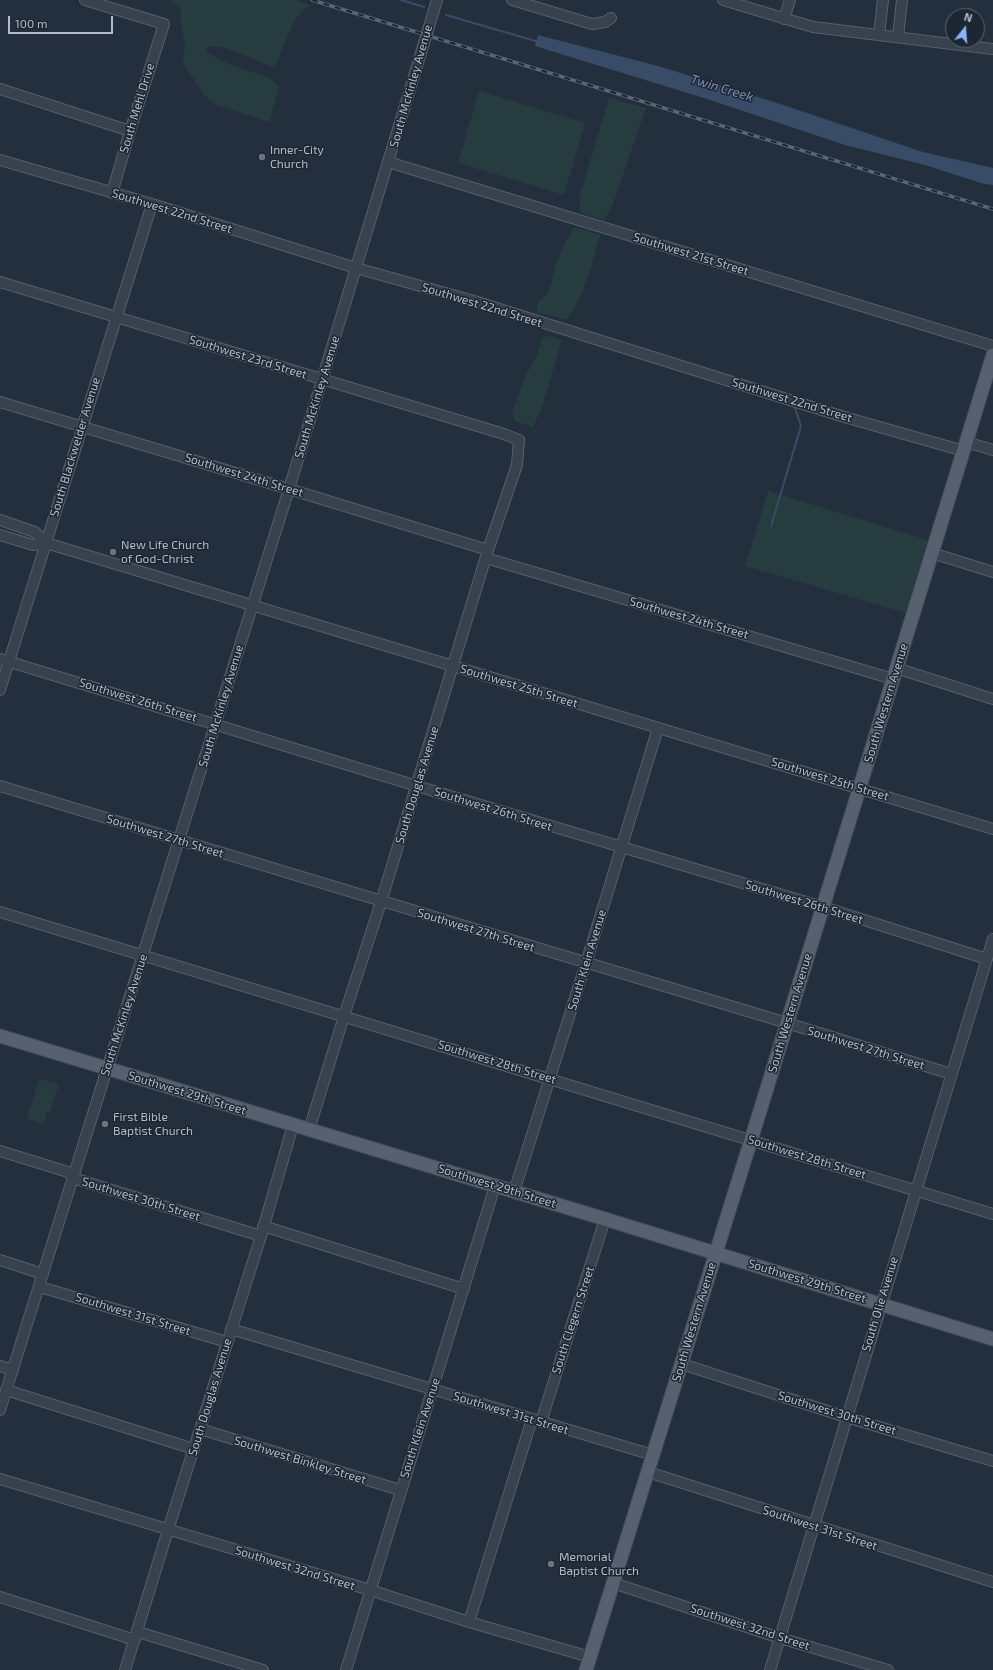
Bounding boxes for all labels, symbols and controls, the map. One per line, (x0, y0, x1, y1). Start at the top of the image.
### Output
scale bar (10, 8, 115, 34)
north arrow (945, 8, 985, 48)
text: N (963, 10, 974, 24)
text: 100 m (15, 16, 47, 30)
street label: South McKinley Avenue (387, 23, 435, 149)
street label: South Mehl Drive (116, 61, 158, 155)
water label: Twin Creek (689, 71, 755, 105)
place label: Inner-City Church (270, 143, 324, 171)
marker: Inner-City Church (257, 152, 267, 162)
street label: Southwest 22nd Street (110, 186, 234, 236)
street label: Southwest 21st Street (632, 230, 750, 278)
street label: Southwest 22nd Street (420, 280, 544, 330)
street label: Southwest 23rd Street (187, 332, 309, 382)
street label: South McKinley Avenue (292, 334, 342, 460)
street label: Southwest 22nd Street (730, 375, 854, 425)
street label: South Blackwelder Avenue (47, 376, 103, 518)
street label: Southwest 24th Street (183, 450, 305, 500)
place label: New Life Church of God-Christ (121, 538, 209, 566)
marker: New Life Church of God-Christ (108, 547, 118, 557)
street label: Southwest 24th Street (628, 594, 750, 642)
street label: South Western Avenue (861, 642, 911, 764)
street label: South McKinley Avenue (196, 643, 246, 769)
street label: Southwest 25th Street (458, 661, 580, 711)
street label: Southwest 26th Street (77, 675, 199, 725)
street label: South Douglas Avenue (392, 725, 442, 845)
street label: Southwest 25th Street (769, 754, 891, 804)
street label: Southwest 26th Street (432, 784, 554, 834)
street label: Southwest 27th Street (105, 811, 225, 861)
street label: Southwest 26th Street (743, 877, 865, 927)
street label: Southwest 27th Street (416, 905, 536, 955)
street label: South Klein Avenue (565, 908, 609, 1012)
street label: South McKinley Avenue (97, 952, 151, 1078)
street label: South Western Avenue (765, 952, 815, 1074)
street label: Southwest 27th Street (806, 1023, 926, 1073)
street label: Southwest 28th Street (436, 1037, 558, 1087)
street label: Southwest 29th Street (126, 1068, 248, 1118)
place label: First Bible Baptist Church (113, 1110, 193, 1138)
marker: First Bible Baptist Church (100, 1119, 110, 1129)
street label: Southwest 28th Street (746, 1132, 868, 1182)
street label: Southwest 29th Street (436, 1161, 558, 1211)
street label: Southwest 30th Street (80, 1174, 202, 1224)
street label: South Olie Avenue (859, 1255, 901, 1353)
street label: Southwest 29th Street (746, 1256, 868, 1306)
street label: South Western Avenue (669, 1261, 719, 1383)
street label: South Clegern Street (549, 1264, 597, 1376)
street label: Southwest 31st Street (74, 1290, 192, 1338)
street label: South Douglas Avenue (185, 1337, 235, 1457)
street label: South Klein Avenue (397, 1376, 443, 1480)
street label: Southwest 30th Street (776, 1388, 898, 1438)
street label: Southwest 31st Street (452, 1389, 570, 1437)
street label: Southwest Binkley Street (232, 1433, 368, 1487)
street label: Southwest 31st Street (761, 1503, 879, 1553)
street label: Southwest 32nd Street (233, 1543, 357, 1593)
place label: Memorial Baptist Church (559, 1550, 639, 1578)
marker: Memorial Baptist Church (546, 1559, 556, 1569)
street label: Southwest 32nd Street (688, 1601, 812, 1653)

